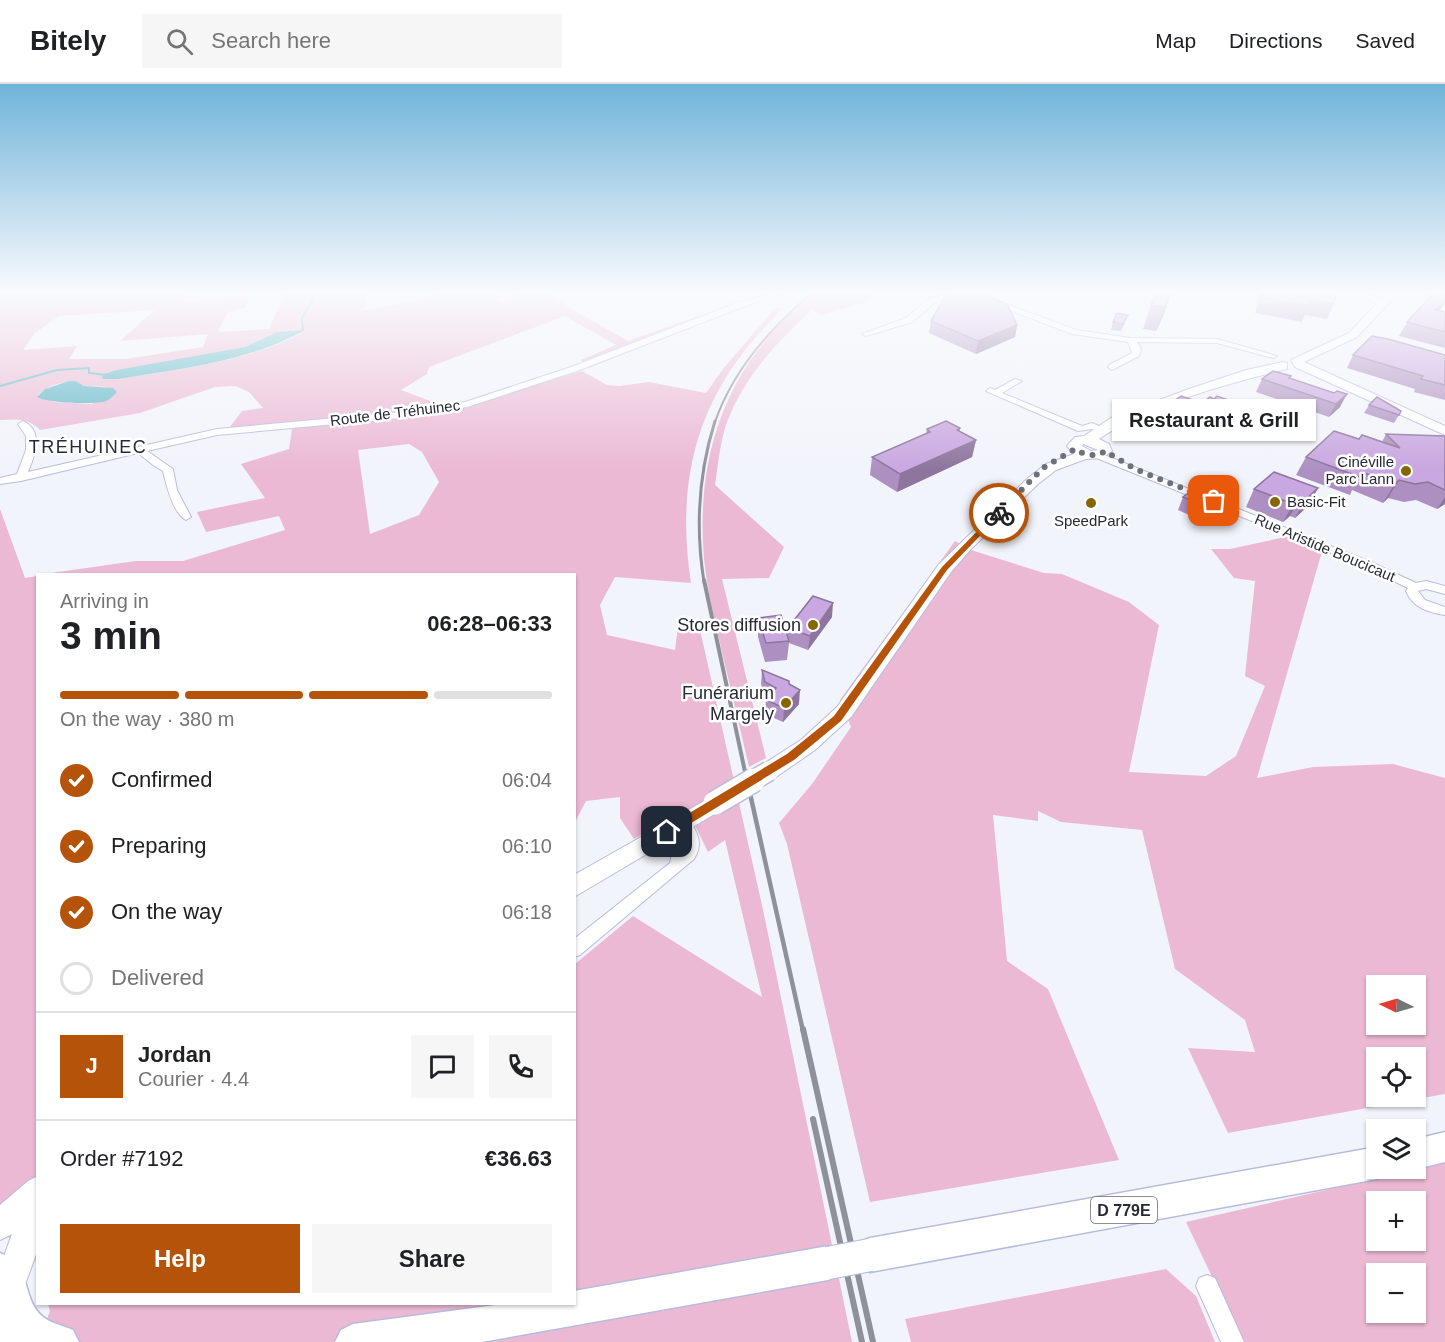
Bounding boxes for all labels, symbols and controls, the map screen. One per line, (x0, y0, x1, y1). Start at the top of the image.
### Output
search box (142, 14, 562, 68)
text: Bitely (30, 25, 106, 56)
icon: search (163, 25, 196, 58)
text: Search here (211, 28, 331, 53)
text: Map (1155, 29, 1196, 52)
text: Directions (1229, 29, 1322, 52)
text: Saved (1355, 29, 1415, 52)
street label: Route de Tréhuinec (329, 396, 461, 429)
callout: Restaurant & Grill (1112, 399, 1316, 441)
text: Restaurant & Grill (1129, 409, 1299, 431)
district label: TRÉHUINEC (29, 437, 147, 457)
place label: Cinéville Parc Lann (1326, 453, 1394, 487)
marker: Cinéville Parc Lann (1399, 464, 1413, 478)
pin (1188, 475, 1239, 526)
courier (969, 483, 1029, 543)
icon: bag (1197, 484, 1230, 517)
place label: Basic-Fit (1287, 493, 1346, 510)
marker: Basic-Fit (1268, 495, 1282, 509)
marker: SpeedPark (1084, 496, 1098, 510)
icon: bike (983, 497, 1016, 530)
street label: Rue Aristide Boucicaut (1252, 510, 1399, 585)
place label: SpeedPark (1054, 512, 1129, 529)
text: Arriving in (60, 590, 149, 612)
text: 06:28–06:33 (427, 611, 552, 636)
text: 3 min (60, 614, 162, 657)
place label: Stores diffusion (677, 615, 801, 635)
marker: Stores diffusion (806, 618, 820, 632)
place label: Funérarium Margely (682, 683, 774, 724)
marker: Funérarium Margely (779, 696, 793, 710)
text: On the way · 380 m (60, 708, 235, 730)
icon: check (60, 764, 93, 797)
text: Confirmed (111, 767, 212, 792)
text: 06:04 (502, 769, 552, 791)
pin (641, 806, 692, 857)
icon: home (650, 815, 683, 848)
icon: check (60, 830, 93, 863)
text: Preparing (111, 833, 206, 858)
text: 06:10 (502, 835, 552, 857)
icon: check (60, 896, 93, 929)
text: On the way (111, 899, 222, 924)
text: 06:18 (502, 901, 552, 923)
text: Delivered (111, 965, 204, 990)
north arrow (1366, 975, 1426, 1035)
map controls (1366, 975, 1426, 1323)
button: chat (411, 1035, 474, 1098)
button: phone (489, 1035, 552, 1098)
text: Jordan (138, 1042, 211, 1067)
button: locate (1366, 1047, 1426, 1107)
text: J (85, 1053, 98, 1078)
text: Courier · 4.4 (138, 1068, 249, 1090)
button: layers (1366, 1119, 1426, 1179)
text: Order #7192 (60, 1146, 184, 1171)
text: €36.63 (485, 1146, 552, 1171)
button: + (1366, 1191, 1426, 1251)
road number: D 779E (1091, 1197, 1157, 1223)
button: Help (60, 1224, 300, 1293)
button: Share (312, 1224, 552, 1293)
button: − (1366, 1263, 1426, 1323)

